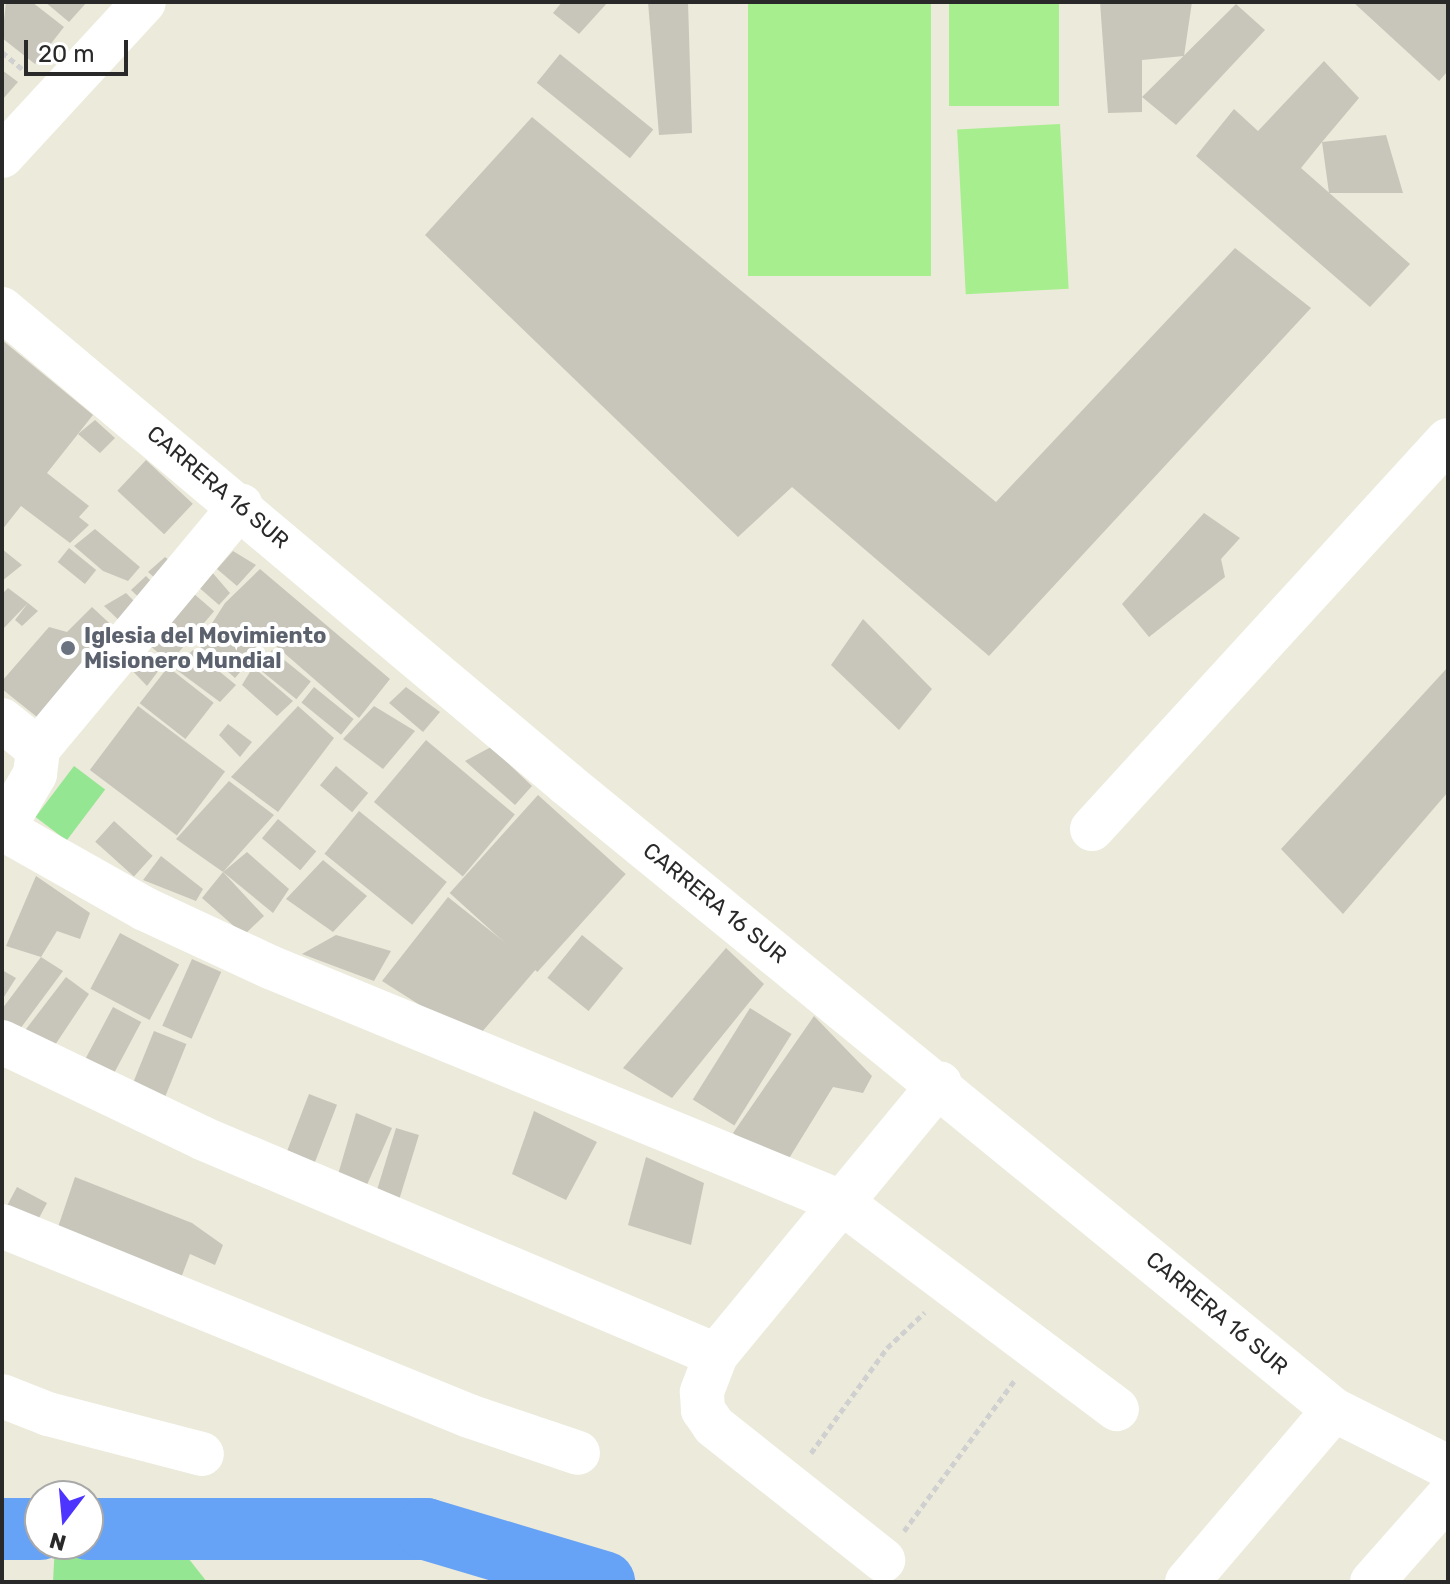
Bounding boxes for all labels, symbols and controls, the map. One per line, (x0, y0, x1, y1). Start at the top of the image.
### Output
scale bar (28, 24, 132, 74)
text: 20 m (38, 40, 95, 68)
street label: CARRERA 16 SUR (142, 420, 294, 554)
place label: Iglesia del Movimiento Misionero Mundial (84, 622, 326, 674)
marker: Iglesia del Movimiento Misionero Mundial (59, 639, 77, 657)
street label: CARRERA 16 SUR (638, 837, 792, 969)
street label: CARRERA 16 SUR (1141, 1246, 1293, 1380)
north arrow (24, 1480, 104, 1560)
text: N (46, 1526, 69, 1557)

